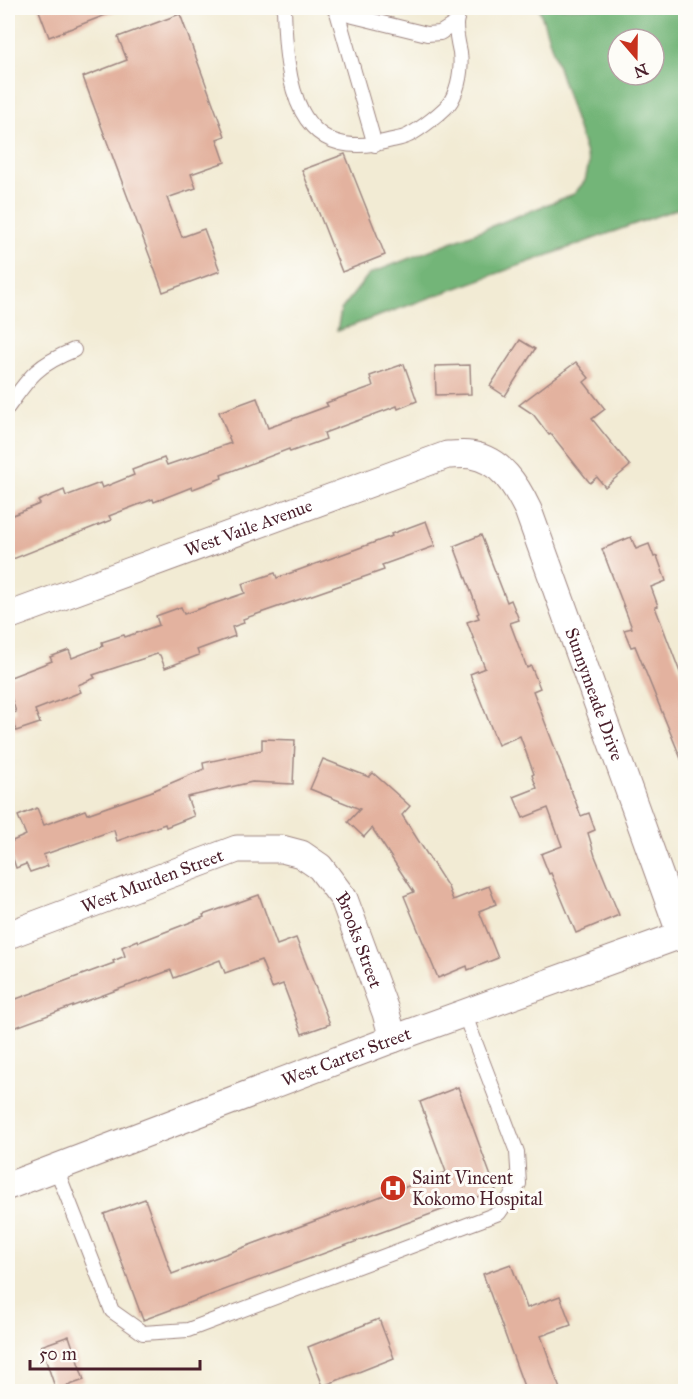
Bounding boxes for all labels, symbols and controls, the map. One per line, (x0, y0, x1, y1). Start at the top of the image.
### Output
north arrow (606, 27, 666, 87)
text: N (631, 59, 651, 82)
street label: West Vaile Avenue (181, 494, 315, 561)
street label: Sunnymeade Drive (560, 625, 628, 764)
street label: West Murden Street (78, 844, 227, 918)
street label: Brooks Street (331, 887, 387, 992)
street label: West Carter Street (278, 1022, 414, 1092)
place label: Saint Vincent Kokomo Hospital (412, 1167, 543, 1210)
hospital icon: Saint Vincent Kokomo Hospital (378, 1173, 408, 1203)
scale bar (30, 1333, 200, 1371)
text: 50 m (39, 1343, 77, 1365)

